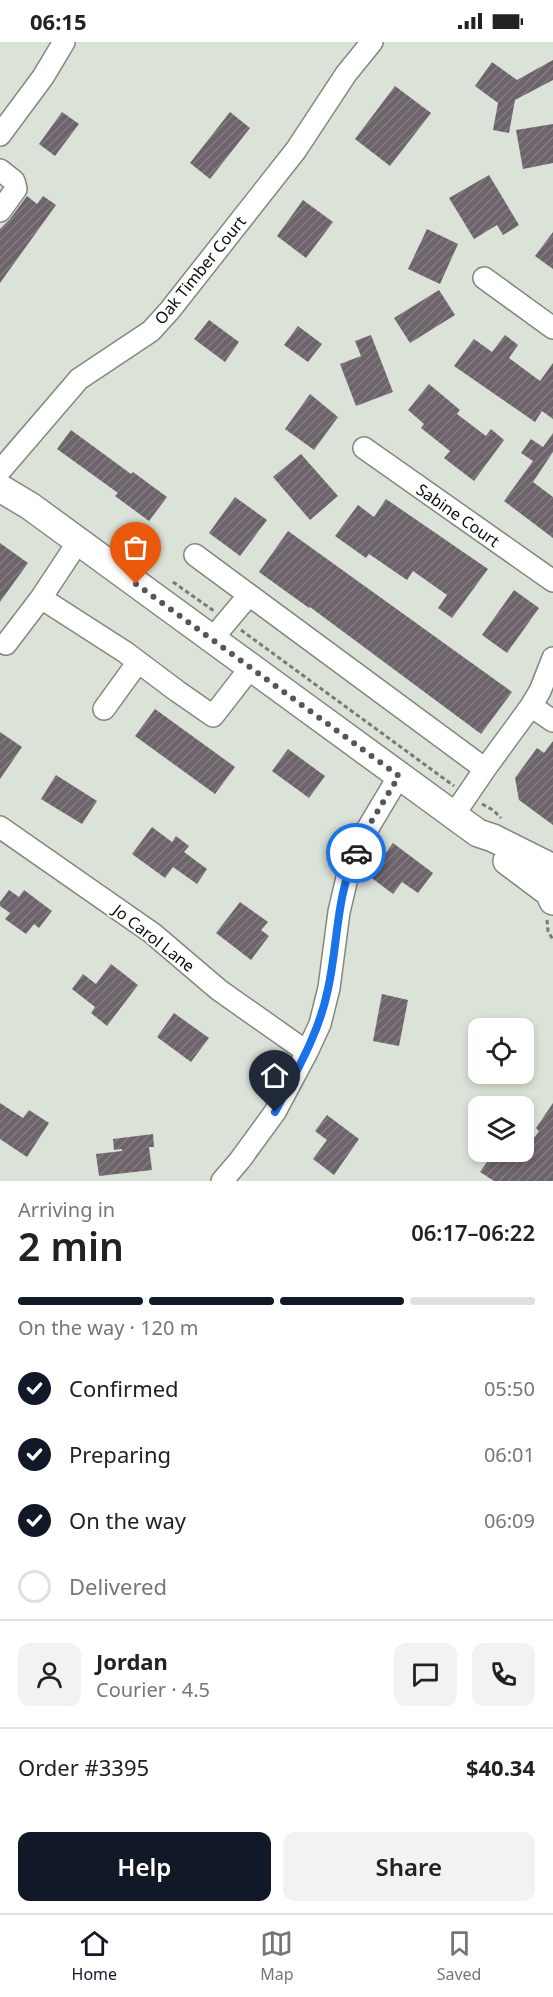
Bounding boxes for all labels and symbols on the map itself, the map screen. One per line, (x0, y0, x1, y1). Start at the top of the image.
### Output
street label: Oak Timber Court (149, 211, 251, 329)
street label: Sabine Court (412, 478, 504, 552)
pin (110, 522, 161, 584)
courier (326, 823, 386, 883)
street label: Jo Carol Lane (107, 898, 199, 977)
pin (249, 1050, 300, 1112)

